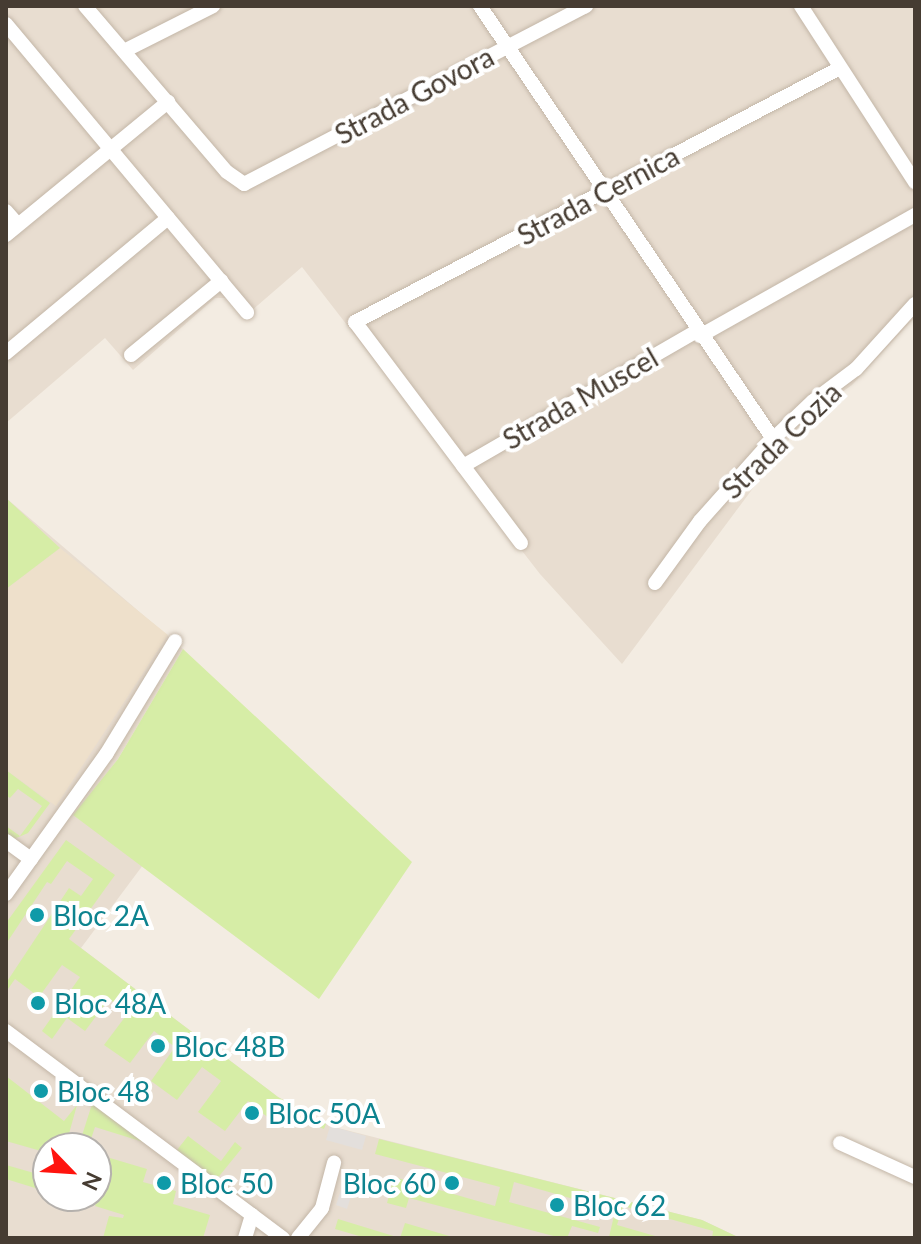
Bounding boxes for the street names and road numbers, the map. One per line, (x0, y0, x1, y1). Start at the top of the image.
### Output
street label: Strada Govora (329, 39, 499, 151)
street label: Strada Cernica (511, 138, 685, 252)
street label: Strada Muscel (497, 340, 663, 456)
street label: Strada Cozia (714, 375, 848, 505)

